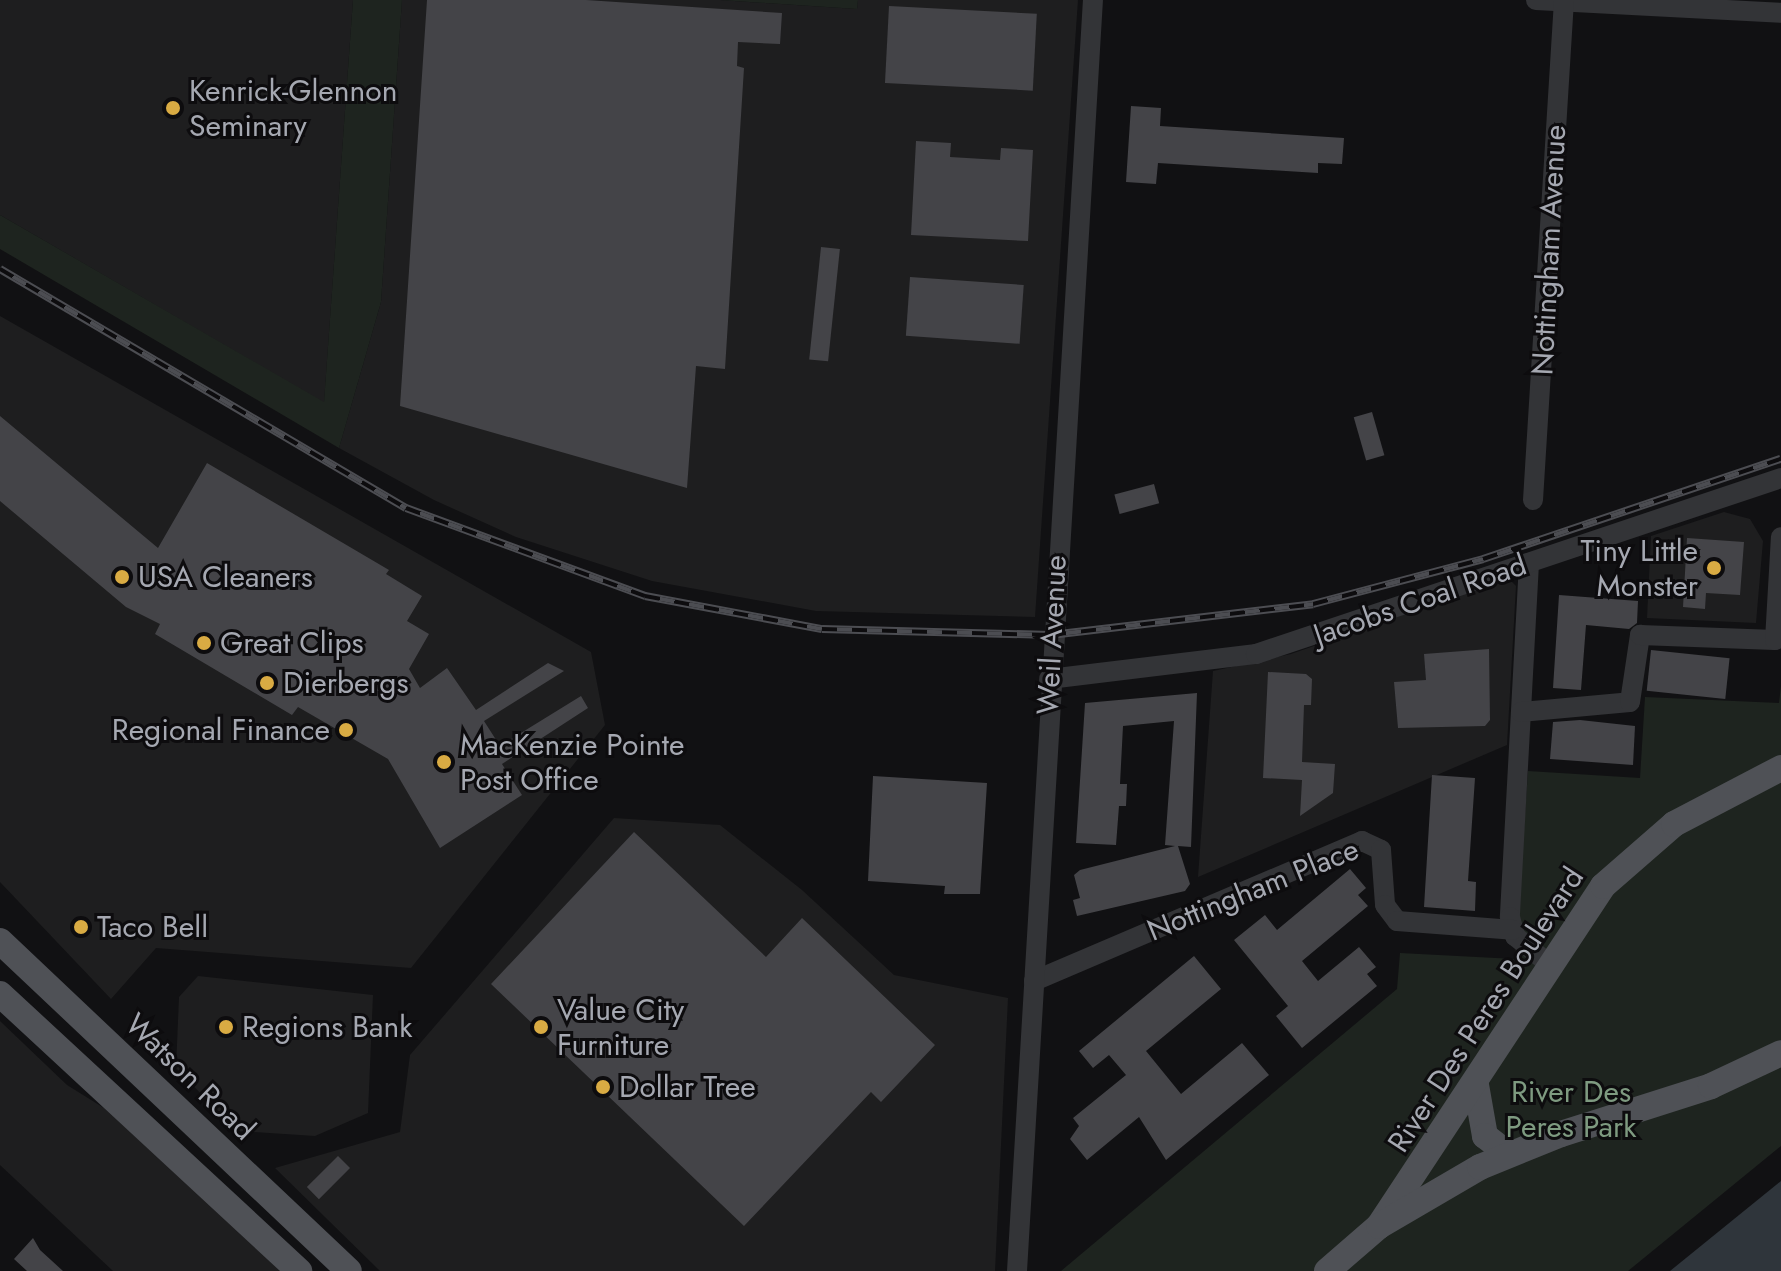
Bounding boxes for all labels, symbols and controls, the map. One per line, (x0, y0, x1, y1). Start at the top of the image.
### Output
place label: Kenrick-Glennon Seminary (189, 73, 397, 144)
marker: Kenrick-Glennon Seminary (164, 99, 182, 117)
street label: Nottingham Avenue (1524, 124, 1574, 376)
place label: Tiny Little Monster (1580, 533, 1698, 604)
street label: Jacobs Coal Road (1309, 547, 1531, 653)
street label: Weil Avenue (1030, 554, 1074, 716)
place label: USA Cleaners (138, 559, 313, 595)
marker: Tiny Little Monster (1705, 559, 1723, 577)
marker: USA Cleaners (113, 568, 131, 586)
place label: Great Clips (220, 625, 364, 661)
marker: Great Clips (195, 634, 213, 652)
place label: Dierbergs (283, 665, 409, 701)
marker: Dierbergs (258, 674, 276, 692)
place label: Regional Finance (112, 712, 330, 748)
marker: Regional Finance (337, 721, 355, 739)
place label: MacKenzie Pointe Post Office (460, 727, 684, 798)
marker: MacKenzie Pointe Post Office (435, 753, 453, 771)
street label: Nottingham Place (1142, 831, 1364, 949)
street label: River Des Peres Boulevard (1380, 861, 1592, 1159)
place label: Taco Bell (97, 909, 208, 945)
marker: Taco Bell (72, 918, 90, 936)
place label: Value City Furniture (557, 992, 684, 1062)
street label: Watson Road (118, 1006, 262, 1148)
place label: Regions Bank (242, 1009, 412, 1045)
marker: Regions Bank (217, 1018, 235, 1036)
marker: Value City Furniture (532, 1018, 550, 1036)
place label: Dollar Tree (619, 1069, 756, 1105)
park label: River Des Peres Park (1506, 1074, 1636, 1144)
marker: Dollar Tree (594, 1078, 612, 1096)

